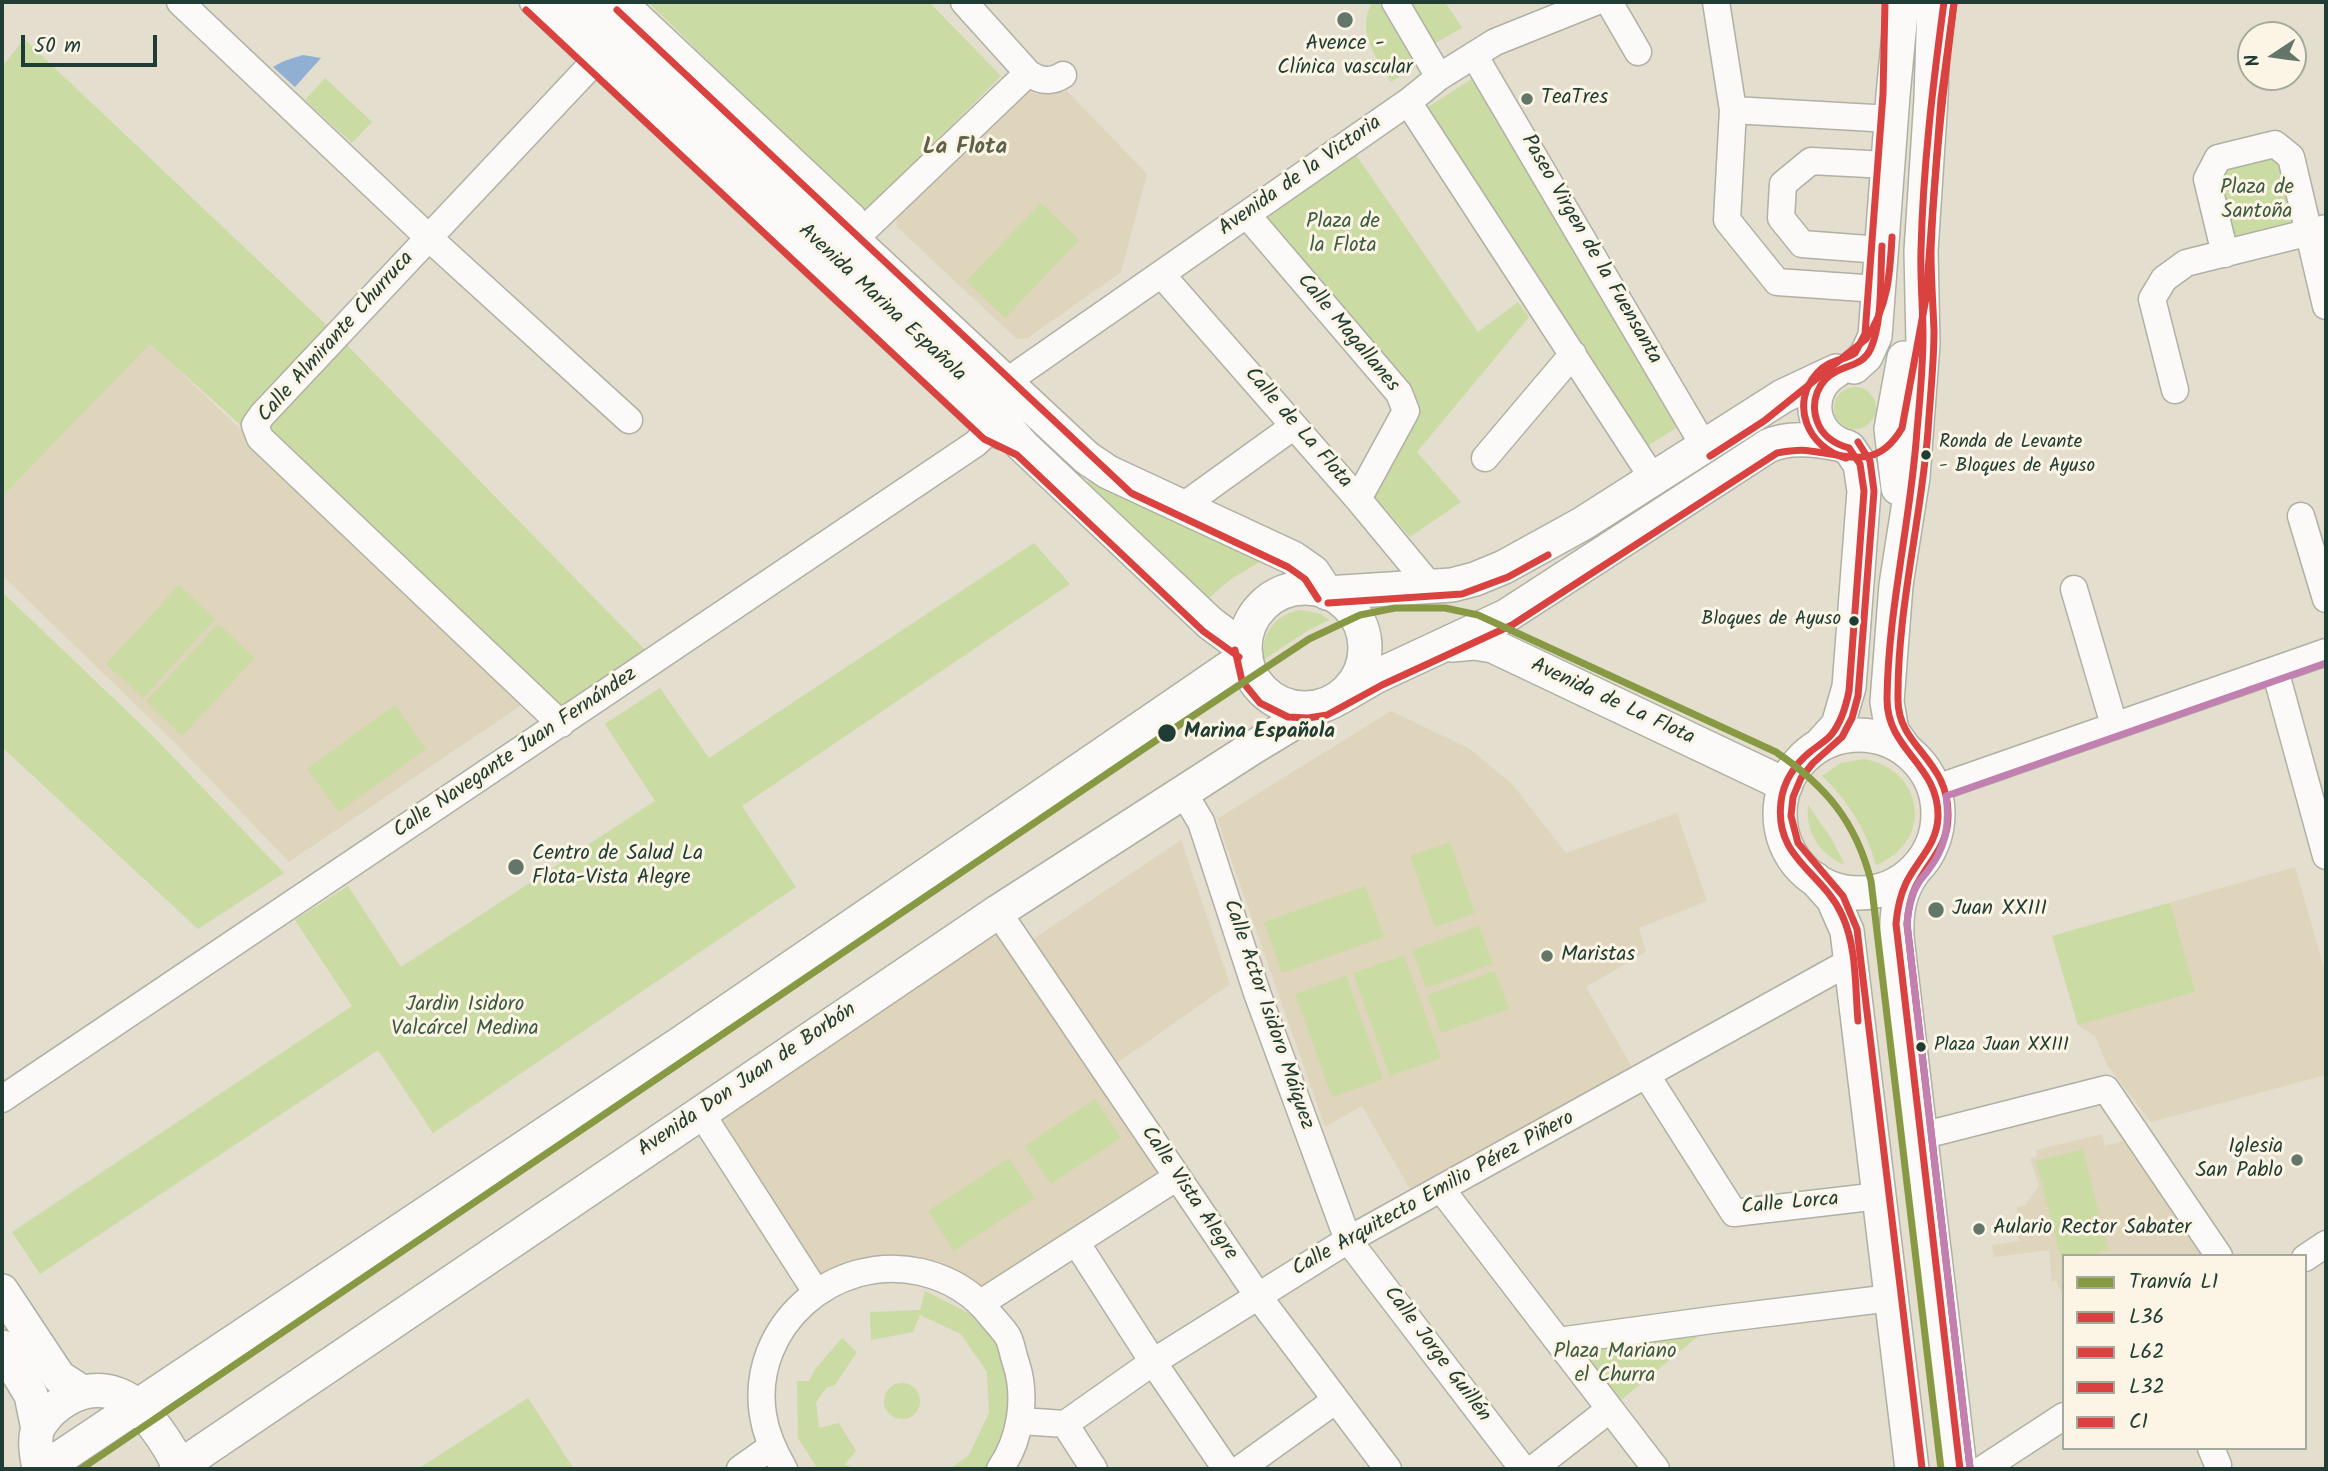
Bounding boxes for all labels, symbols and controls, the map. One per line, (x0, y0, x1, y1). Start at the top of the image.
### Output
marker: Avence - Clínica vascular (1335, 10, 1355, 30)
scale bar (24, 21, 161, 65)
north arrow (2237, 21, 2307, 91)
text: 50 m (34, 30, 81, 63)
place label: Avence - Clínica vascular (1277, 32, 1413, 82)
text: N (2238, 51, 2269, 69)
place label: TeaTres (1541, 86, 1608, 112)
marker: TeaTres (1519, 91, 1535, 107)
street label: Avenida de la Victoria (1215, 111, 1387, 243)
street label: Paseo Virgen de la Fuensanta (1514, 131, 1666, 369)
district label: La Flota (923, 135, 1007, 163)
park label: Plaza de Santoña (2220, 176, 2294, 226)
park label: Plaza de la Flota (1306, 210, 1380, 260)
street label: Avenida Marina Española (792, 220, 970, 388)
street label: Calle Almirante Churruca (254, 247, 420, 429)
street label: Calle Magallanes (1290, 270, 1404, 398)
street label: Calle de La Flota (1238, 363, 1356, 495)
place label: Ronda de Levante - Bloques de Ayuso (1939, 433, 2095, 477)
marker: Ronda de Levante - Bloques de Ayuso (1919, 448, 1933, 462)
place label: Bloques de Ayuso (1701, 610, 1841, 632)
marker: Bloques de Ayuso (1847, 614, 1861, 628)
street label: Avenida de La Flota (1526, 654, 1698, 752)
street label: Calle Navegante Juan Fernández (389, 663, 643, 845)
place label: Marina Española (1184, 720, 1335, 746)
marker: Marina Española (1156, 722, 1178, 744)
place label: Centro de Salud La Flota-Vista Alegre (532, 842, 703, 892)
marker: Centro de Salud La Flota-Vista Alegre (506, 857, 526, 877)
street label: Calle Actor Isidoro Máiquez (1216, 897, 1318, 1133)
place label: Juan XXIII (1952, 897, 2047, 923)
marker: Juan XXIII (1926, 900, 1946, 920)
place label: Maristas (1561, 943, 1635, 969)
marker: Maristas (1539, 948, 1555, 964)
park label: Jardin Isidoro Valcárcel Medina (391, 993, 539, 1043)
street label: Avenida Don Juan de Borbón (634, 998, 862, 1164)
place label: Plaza Juan XXIII (1934, 1036, 2069, 1058)
marker: Plaza Juan XXIII (1914, 1040, 1928, 1054)
street label: Calle Arquitecto Emilio Pérez Piñero (1289, 1107, 1579, 1283)
street label: Calle Vista Alegre (1134, 1122, 1242, 1266)
place label: Iglesia San Pablo (2195, 1135, 2283, 1185)
marker: Iglesia San Pablo (2289, 1152, 2305, 1168)
street label: Calle Lorca (1740, 1188, 1840, 1222)
place label: Aulario Rector Sabater (1993, 1216, 2191, 1242)
marker: Aulario Rector Sabater (1971, 1221, 1987, 1237)
legend (2062, 1254, 2307, 1450)
text: Tranvía L1 (2129, 1266, 2218, 1299)
street label: Calle Jorge Guillén (1377, 1282, 1495, 1428)
text: L36 (2129, 1301, 2164, 1334)
text: L62 (2129, 1336, 2164, 1369)
park label: Plaza Mariano el Churra (1554, 1340, 1676, 1390)
text: L32 (2129, 1371, 2165, 1404)
text: C1 (2129, 1406, 2148, 1439)

